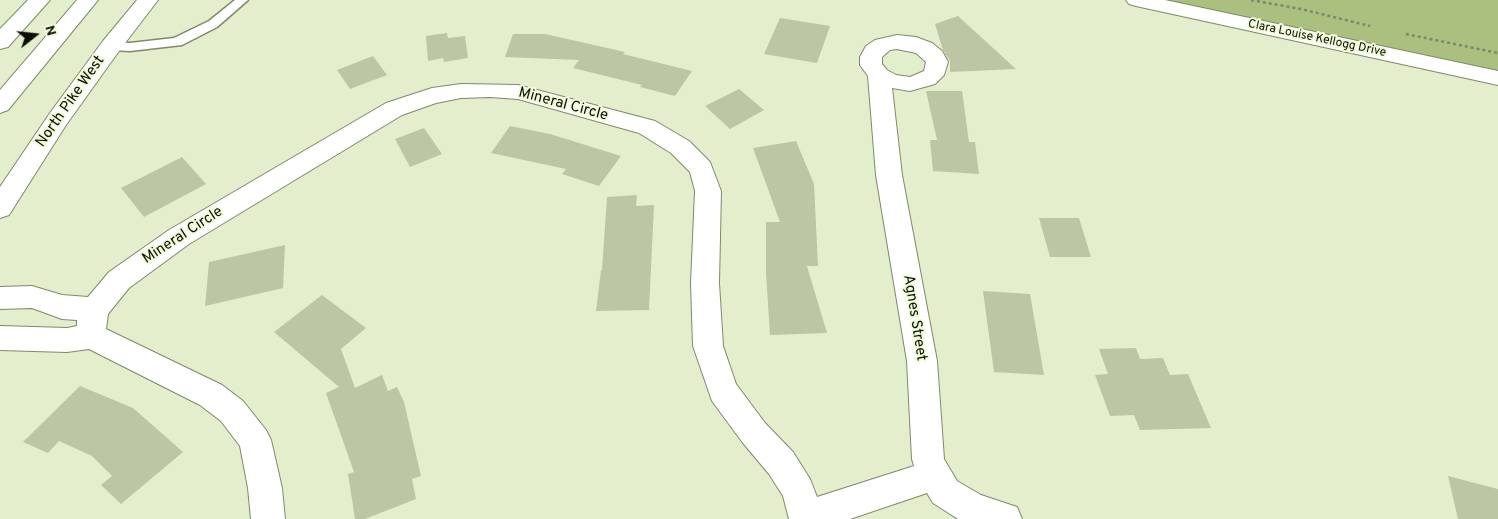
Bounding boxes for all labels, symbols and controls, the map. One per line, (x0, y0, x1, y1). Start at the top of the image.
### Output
north arrow (10, 10, 60, 60)
street label: Clara Louise Kellogg Drive (1247, 17, 1387, 61)
text: N (40, 24, 59, 38)
street label: North Pike West (33, 53, 109, 151)
street label: Mineral Circle (516, 84, 610, 126)
street label: Mineral Circle (139, 203, 227, 269)
street label: Agnes Street (898, 274, 930, 362)

